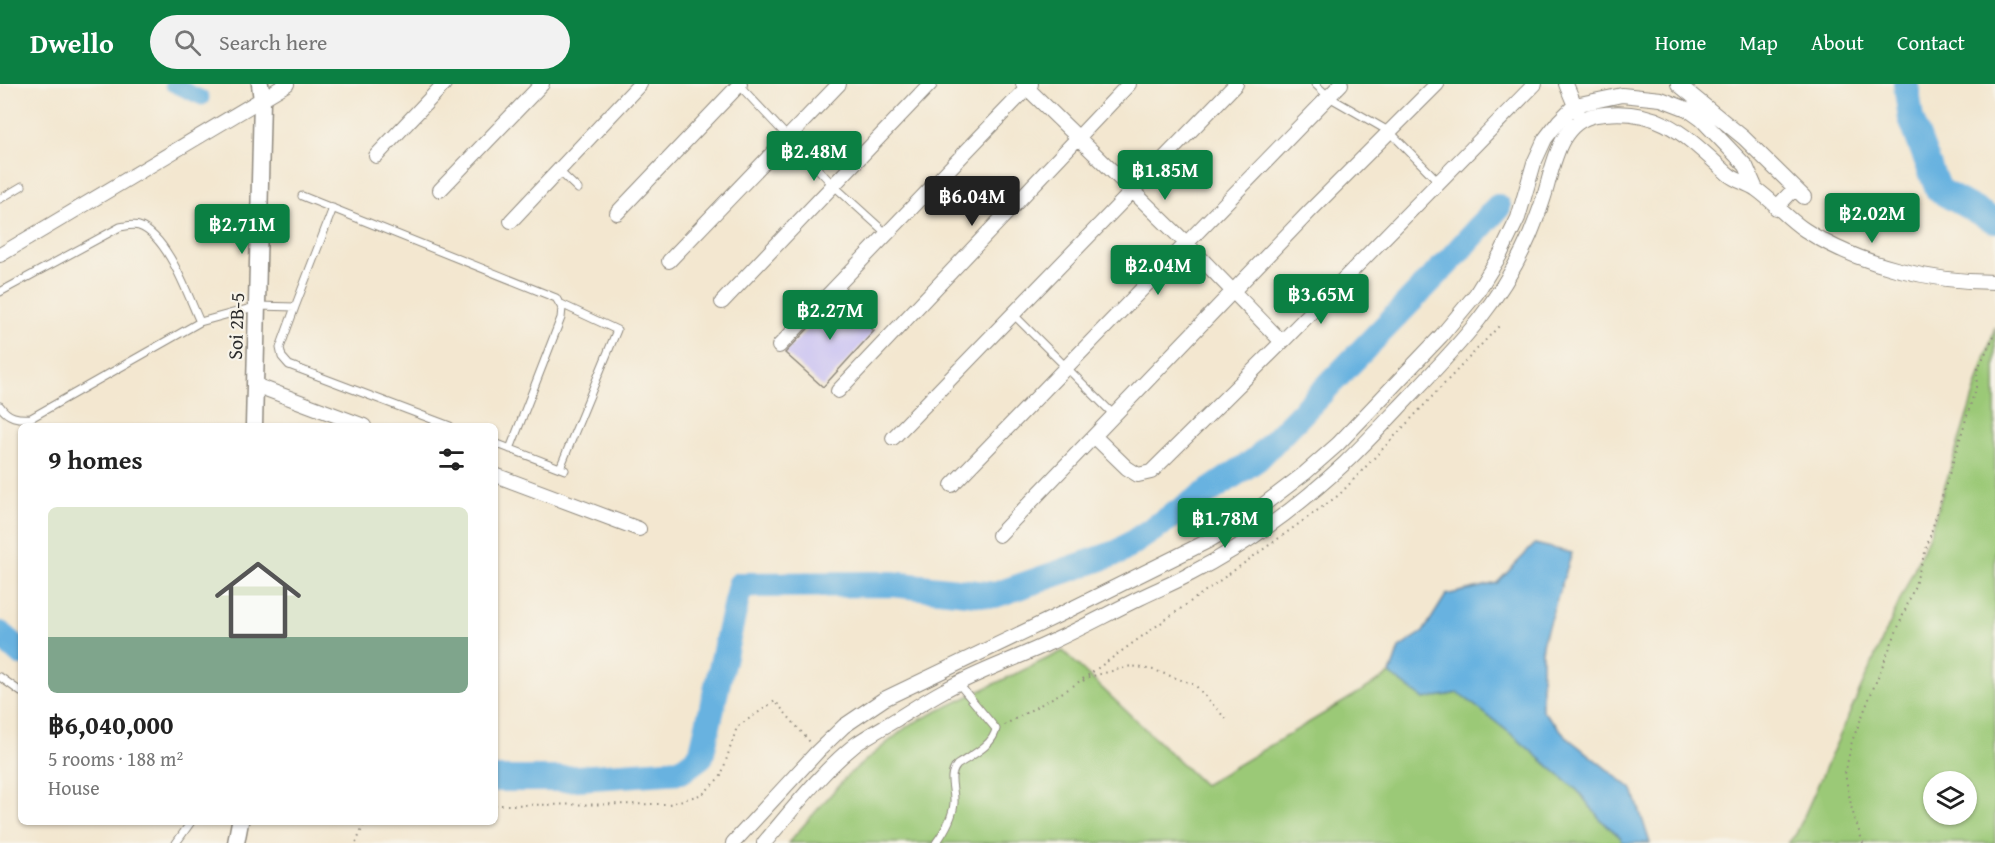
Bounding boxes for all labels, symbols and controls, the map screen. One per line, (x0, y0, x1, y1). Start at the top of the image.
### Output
search box (150, 15, 570, 69)
text: Dwello (30, 22, 114, 63)
icon: search (171, 26, 204, 59)
text: Search here (219, 26, 327, 58)
text: Home (1655, 27, 1706, 58)
text: Map (1739, 27, 1778, 58)
text: About (1811, 27, 1864, 58)
text: Contact (1897, 27, 1965, 58)
pin: ฿2.48M (765, 131, 863, 182)
text: ฿2.48M (781, 136, 847, 165)
pin: ฿1.85M (1116, 150, 1214, 201)
text: ฿1.85M (1132, 155, 1198, 184)
pin: ฿6.04M (923, 176, 1021, 227)
text: ฿6.04M (939, 181, 1005, 210)
pin: ฿2.02M (1823, 193, 1921, 244)
text: ฿2.02M (1839, 198, 1905, 227)
pin: ฿2.71M (193, 204, 291, 255)
text: ฿2.71M (209, 209, 275, 238)
pin: ฿2.04M (1109, 245, 1207, 296)
text: ฿2.04M (1125, 250, 1191, 279)
pin: ฿3.65M (1272, 274, 1370, 325)
text: ฿3.65M (1288, 279, 1354, 308)
pin: ฿2.27M (781, 290, 879, 341)
street label: Soi 2B-5 (220, 292, 251, 360)
text: ฿2.27M (797, 295, 863, 324)
text: 9 homes (48, 440, 143, 479)
icon: filters (435, 443, 468, 476)
pin: ฿1.78M (1176, 498, 1274, 549)
text: ฿1.78M (1192, 503, 1258, 532)
icon: home (204, 546, 312, 654)
text: ฿6,040,000 (48, 705, 174, 744)
text: 5 rooms · 188 m² (48, 744, 183, 773)
map controls (1923, 771, 1977, 825)
button: layers (1923, 771, 1977, 825)
text: House (48, 773, 100, 802)

